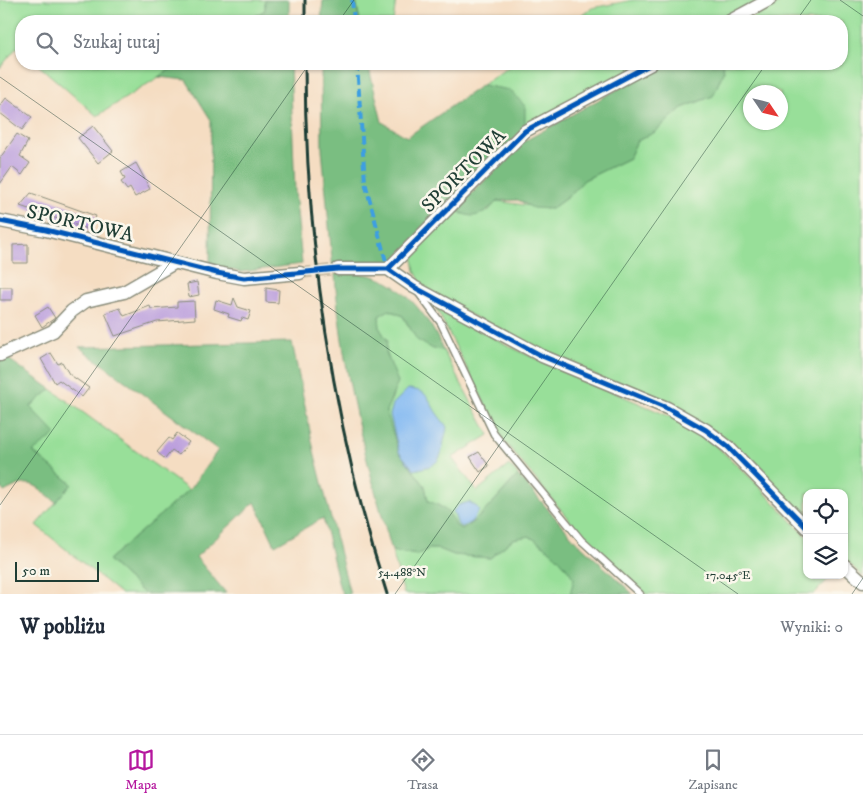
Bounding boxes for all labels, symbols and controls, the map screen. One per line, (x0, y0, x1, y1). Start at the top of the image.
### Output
search box (15, 15, 848, 70)
icon: search (33, 29, 61, 57)
text: Szukaj tutaj (73, 31, 160, 54)
north arrow (743, 85, 788, 130)
street label: SPORTOWA (417, 123, 512, 218)
street label: SPORTOWA (24, 200, 136, 248)
map controls (803, 489, 848, 579)
button: locate (803, 489, 848, 534)
button: layers (803, 534, 848, 579)
scale bar (15, 559, 99, 582)
text: 50 m (22, 562, 50, 580)
text: 54.488°N (378, 565, 426, 580)
text: 17.045°E (705, 568, 751, 583)
text: W pobliżu (20, 614, 105, 640)
text: Wyniki: 0 (780, 617, 843, 637)
tab: Mapa (125, 746, 157, 794)
tab: Trasa (407, 746, 438, 794)
tab: Zapisane (689, 746, 738, 794)

